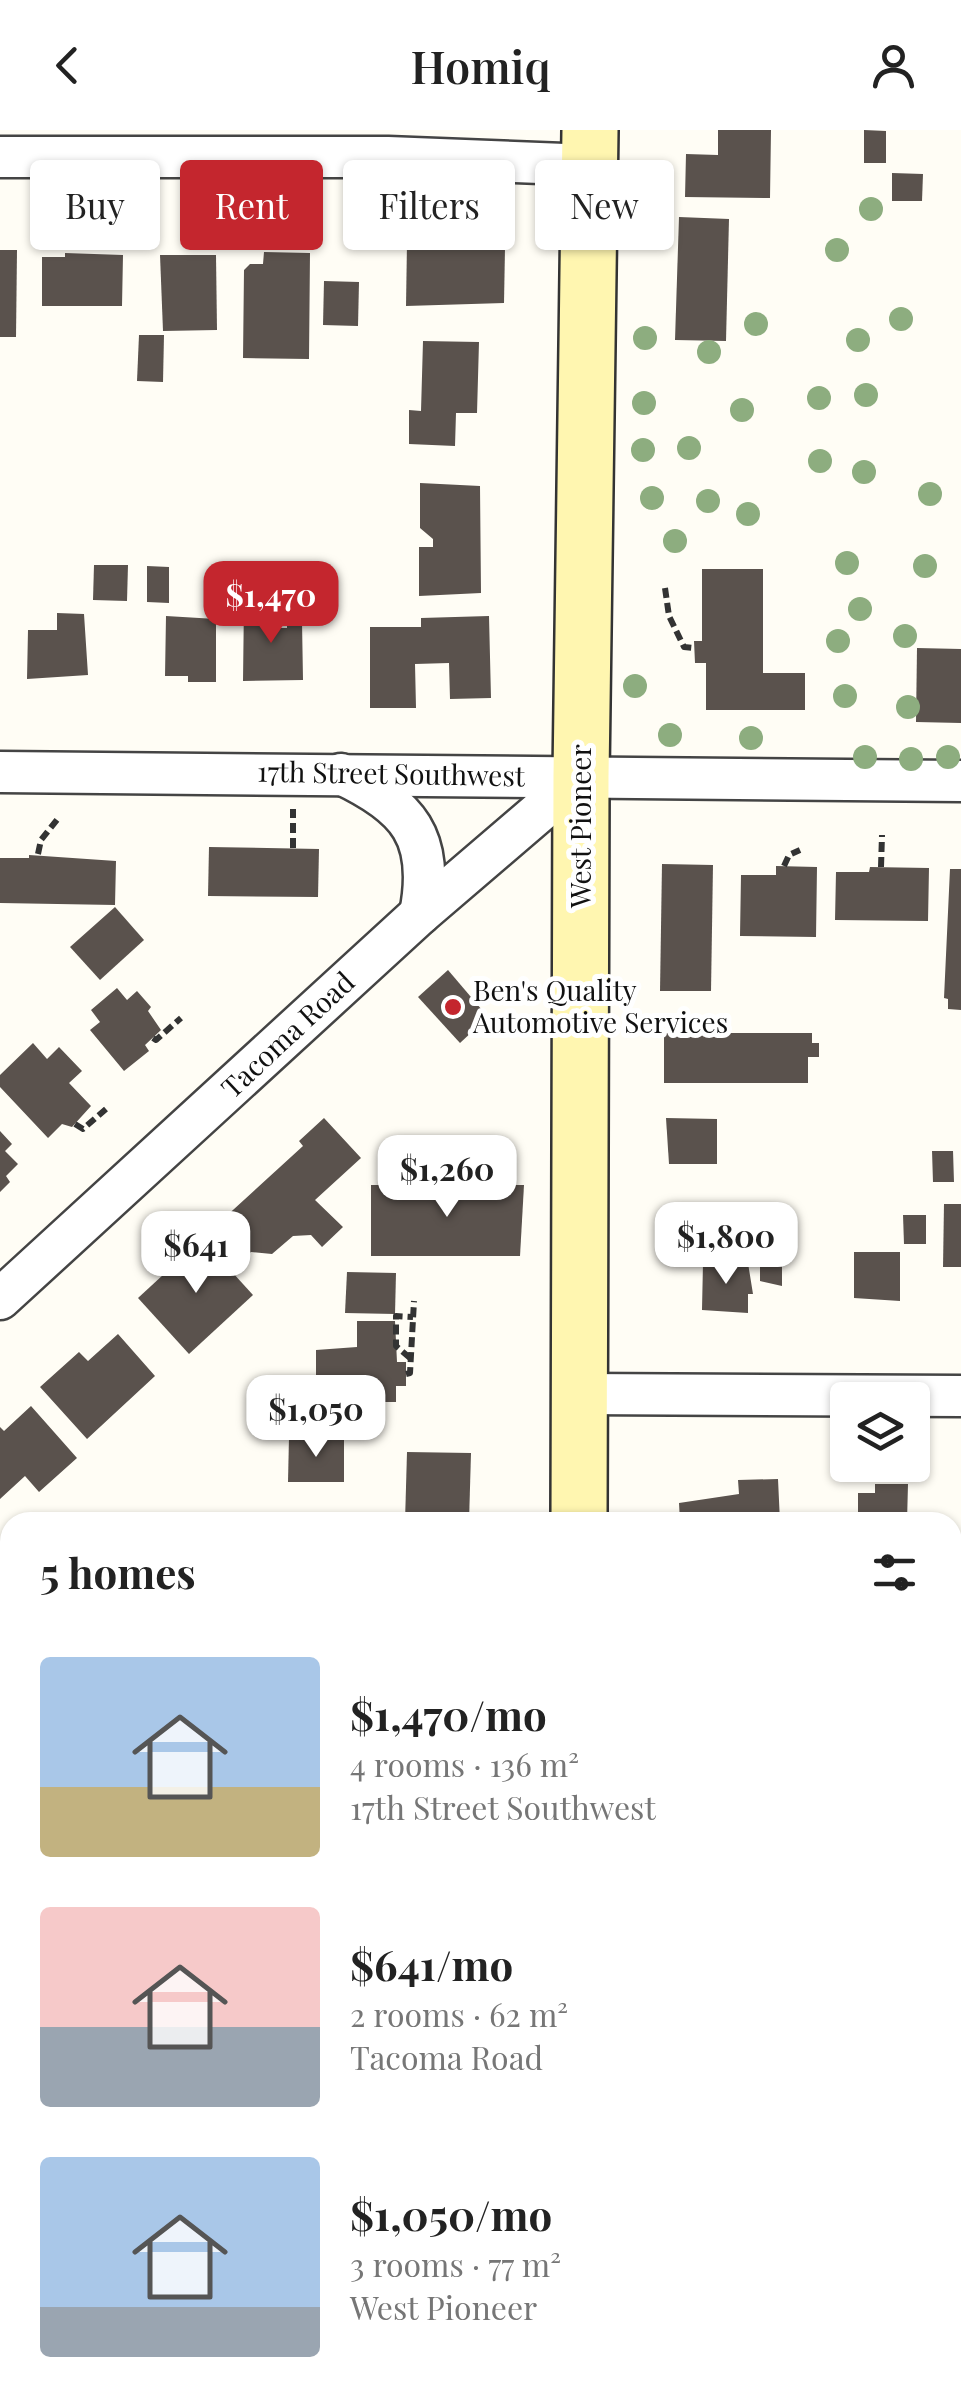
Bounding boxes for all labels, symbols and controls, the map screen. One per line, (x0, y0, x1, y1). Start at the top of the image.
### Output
text: Homiq (410, 35, 551, 95)
icon: back (40, 38, 95, 93)
icon: person (866, 38, 921, 93)
chip: Buy (30, 160, 160, 250)
chip: Rent (180, 160, 323, 250)
chip: Filters (343, 160, 515, 250)
chip: New (535, 160, 674, 250)
pin: $1,470 (190, 561, 352, 646)
text: $1,470 (225, 572, 317, 615)
street label: West Pioneer (561, 743, 598, 909)
street label: 17th Street Southwest (257, 752, 526, 793)
street label: Tacoma Road (213, 963, 361, 1105)
place label: Ben's Quality Automotive Services (472, 971, 728, 1040)
marker: Ben's Quality Automotive Services (442, 996, 464, 1018)
pin: $1,260 (366, 1135, 528, 1220)
text: $1,260 (400, 1146, 494, 1189)
pin: $1,800 (645, 1202, 807, 1287)
pin: $641 (137, 1211, 255, 1296)
text: $1,800 (677, 1213, 775, 1256)
text: $641 (163, 1222, 229, 1265)
pin: $1,050 (235, 1375, 397, 1460)
map controls (830, 1382, 930, 1482)
button: layers (830, 1382, 930, 1482)
text: $1,050 (268, 1386, 364, 1429)
text: 5 homes (40, 1544, 196, 1600)
icon: filters (867, 1545, 922, 1600)
text: $1,470/mo (350, 1686, 547, 1742)
icon: home (120, 1697, 240, 1817)
text: 4 rooms · 136 m² (350, 1742, 579, 1785)
text: 17th Street Southwest (350, 1785, 656, 1828)
text: $641/mo (350, 1936, 513, 1992)
icon: home (120, 1947, 240, 2067)
text: 2 rooms · 62 m² (350, 1992, 568, 2035)
text: Tacoma Road (350, 2035, 543, 2078)
text: $1,050/mo (350, 2186, 552, 2242)
icon: home (120, 2197, 240, 2317)
text: 3 rooms · 77 m² (350, 2242, 561, 2285)
text: West Pioneer (350, 2285, 537, 2328)

